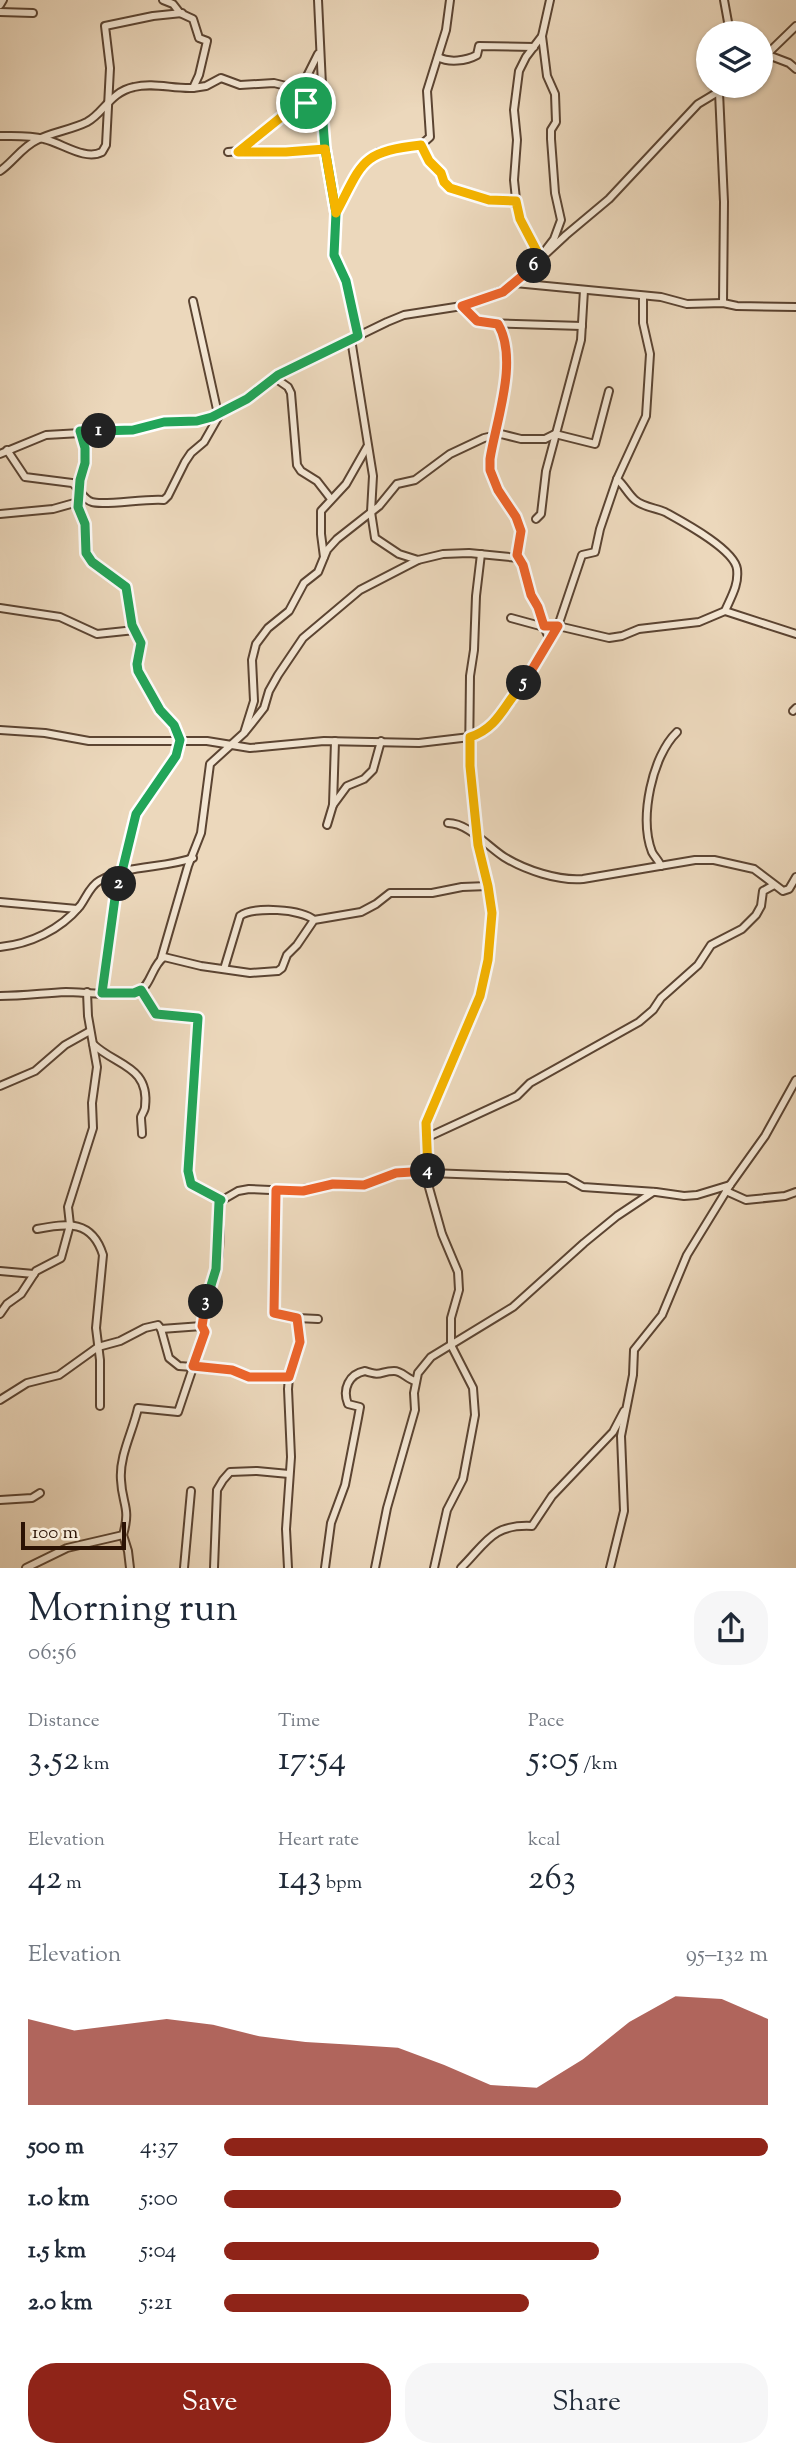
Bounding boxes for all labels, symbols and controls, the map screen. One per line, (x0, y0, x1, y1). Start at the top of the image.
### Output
map controls (696, 21, 773, 98)
button: layers (696, 21, 773, 98)
pin (276, 73, 336, 133)
icon: arrive (287, 84, 325, 122)
pin: 6 (516, 248, 552, 284)
text: 6 (529, 252, 538, 279)
pin: 1 (82, 414, 116, 448)
text: 1 (95, 417, 102, 444)
pin: 5 (506, 666, 542, 700)
text: 5 (520, 669, 527, 696)
pin: 2 (102, 866, 136, 902)
text: 2 (114, 870, 123, 897)
pin: 4 (410, 1154, 446, 1188)
text: 4 (423, 1157, 432, 1184)
pin: 3 (188, 1284, 224, 1320)
text: 3 (202, 1288, 209, 1315)
scale bar (21, 1519, 126, 1551)
text: 100 m (32, 1520, 78, 1547)
text: Morning run (28, 1584, 238, 1638)
button: share (694, 1591, 768, 1665)
text: 06:56 (28, 1637, 77, 1670)
text: Distance (28, 1708, 100, 1735)
text: Time (278, 1708, 320, 1735)
text: Pace (528, 1708, 564, 1735)
text: 3.52 (28, 1735, 79, 1786)
text: 17:54 (278, 1735, 346, 1786)
text: 5:05 (528, 1735, 579, 1786)
text: km (79, 1751, 109, 1778)
text: /km (579, 1751, 618, 1778)
text: Elevation (28, 1827, 105, 1854)
text: Heart rate (278, 1827, 359, 1854)
text: kcal (528, 1827, 561, 1854)
text: 42 (28, 1854, 62, 1905)
text: 143 (278, 1854, 322, 1905)
text: 263 (528, 1854, 576, 1905)
text: m (62, 1870, 82, 1897)
text: bpm (322, 1870, 362, 1897)
text: Elevation (28, 1939, 121, 1972)
text: 95–132 m (686, 1939, 768, 1972)
text: 500 m (28, 2131, 84, 2164)
text: 4:37 (140, 2131, 178, 2164)
text: 1.0 km (28, 2183, 90, 2216)
text: 5:00 (140, 2183, 178, 2216)
text: 1.5 km (28, 2235, 86, 2268)
text: 5:04 (140, 2235, 176, 2268)
text: 2.0 km (28, 2287, 93, 2320)
text: 5:21 (140, 2287, 172, 2320)
button: Save (28, 2363, 391, 2443)
button: Share (405, 2363, 768, 2443)

